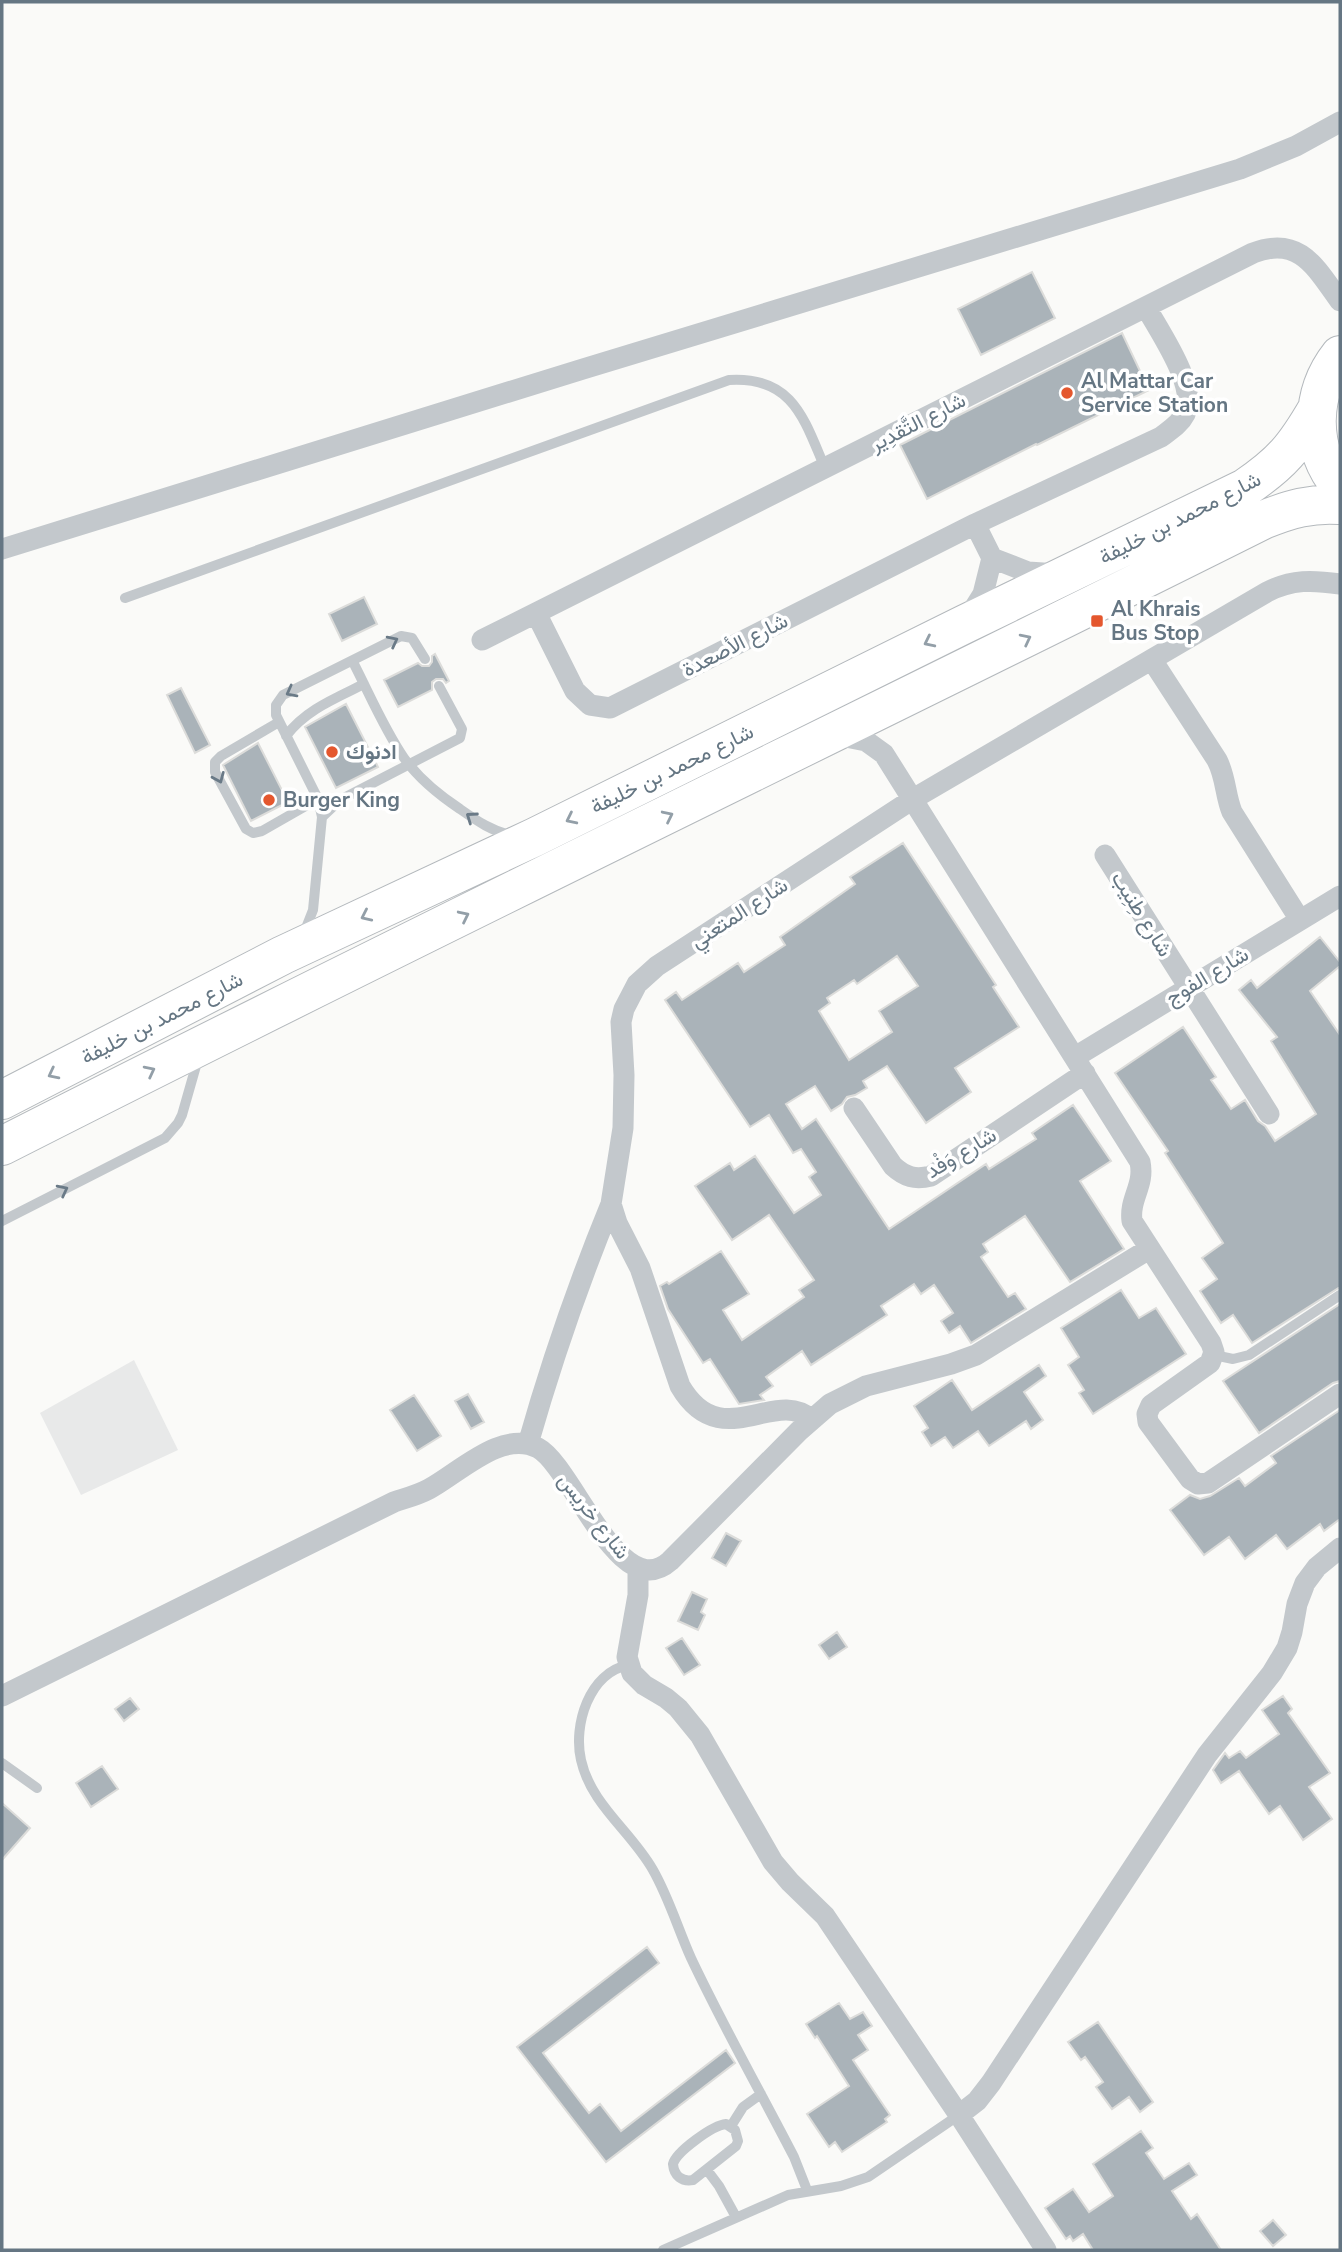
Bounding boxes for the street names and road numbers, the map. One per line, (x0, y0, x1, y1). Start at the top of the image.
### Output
street label: شارع التَّقدِير (865, 386, 971, 458)
street label: شارع محمد بن خليفة (1094, 465, 1266, 571)
street label: شارع الأصعدة (677, 606, 793, 684)
street label: شارع محمد بن خليفة (586, 717, 758, 821)
street label: شارع طِنِيب (1105, 866, 1179, 962)
street label: شارع المتعني (685, 871, 795, 957)
street label: شارع الفوج (1160, 940, 1254, 1012)
street label: شارع محمد بن خليفة (76, 965, 248, 1071)
street label: شارع وَفْد (920, 1121, 1002, 1185)
street label: شارع خريس (551, 1467, 637, 1565)

